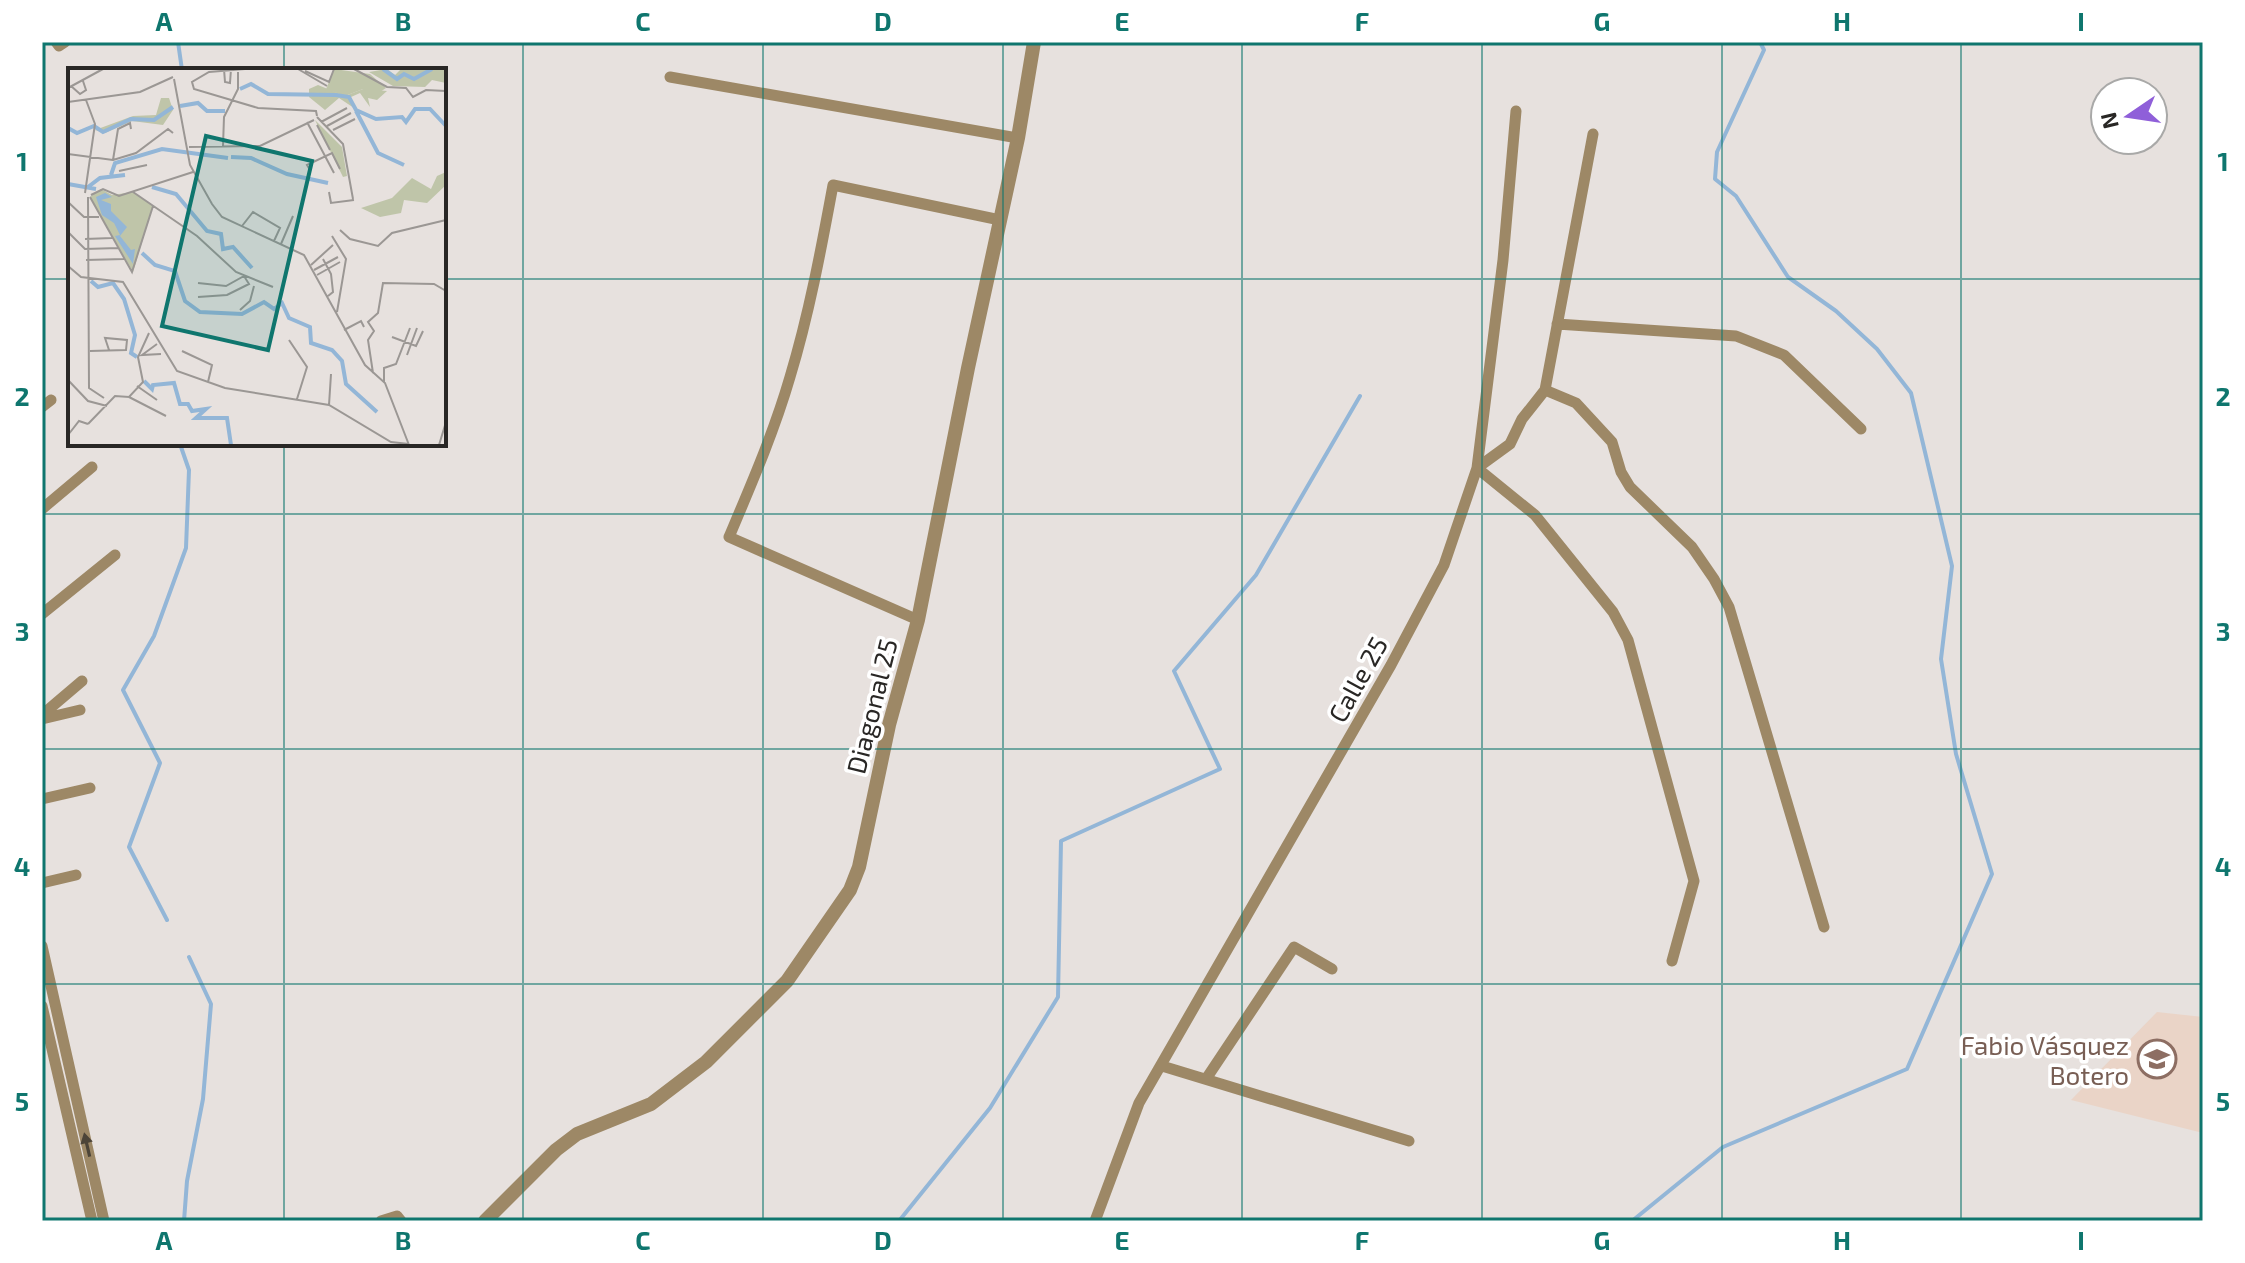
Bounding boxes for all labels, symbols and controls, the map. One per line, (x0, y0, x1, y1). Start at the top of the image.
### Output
text: A (156, 5, 173, 36)
text: B (395, 5, 411, 36)
text: C (635, 5, 651, 36)
text: D (874, 5, 892, 36)
text: E (1114, 5, 1130, 36)
text: F (1355, 5, 1369, 36)
text: G (1594, 5, 1610, 36)
text: H (1833, 5, 1851, 36)
text: I (2077, 5, 2085, 36)
inset map (68, 68, 446, 446)
north arrow (2089, 76, 2169, 156)
text: N (2094, 110, 2123, 131)
text: 1 (16, 145, 28, 176)
text: 1 (2217, 145, 2229, 176)
text: 2 (14, 380, 30, 411)
text: 2 (2215, 380, 2231, 411)
text: 3 (15, 615, 29, 646)
text: 3 (2216, 615, 2230, 646)
street label: Calle 25 (1321, 631, 1393, 727)
street label: Diagonal 25 (839, 635, 903, 777)
text: 4 (14, 850, 30, 881)
text: 4 (2215, 850, 2231, 881)
place label: Fabio Vásquez Botero (1961, 1029, 2129, 1090)
school or university icon: Fabio Vásquez Botero (2136, 1038, 2178, 1080)
text: 5 (15, 1085, 29, 1116)
text: 5 (2216, 1085, 2230, 1116)
one-way arrow (80, 1132, 93, 1157)
text: A (156, 1224, 173, 1255)
text: B (395, 1224, 411, 1255)
text: C (635, 1224, 651, 1255)
text: D (874, 1224, 892, 1255)
text: E (1114, 1224, 1130, 1255)
text: F (1355, 1224, 1369, 1255)
text: G (1594, 1224, 1610, 1255)
text: H (1833, 1224, 1851, 1255)
text: I (2077, 1224, 2085, 1255)

